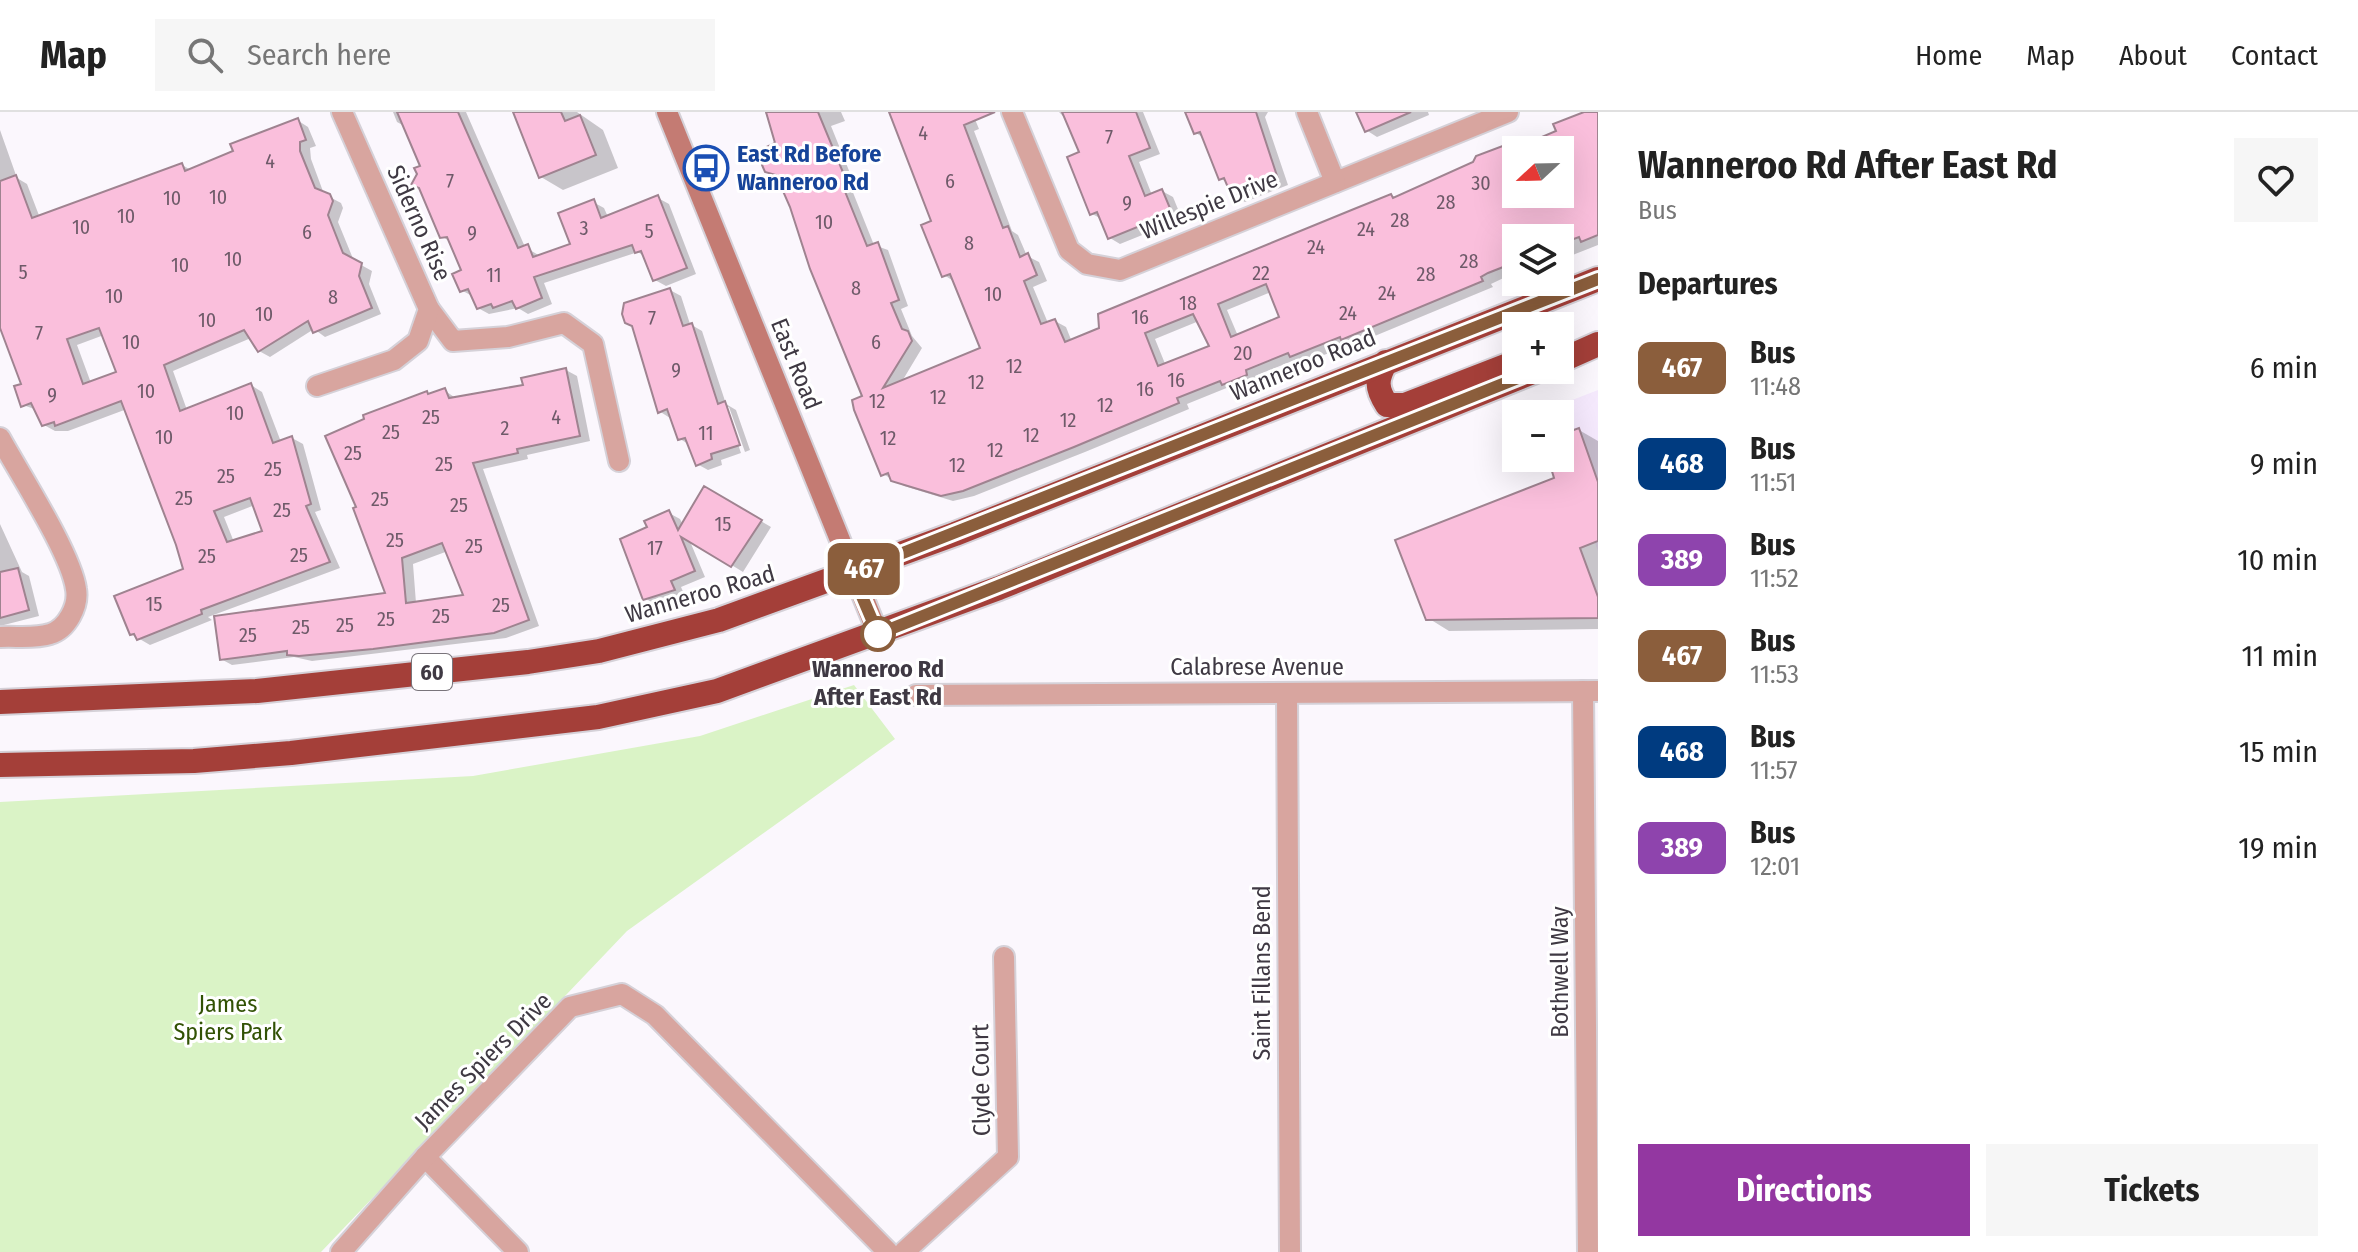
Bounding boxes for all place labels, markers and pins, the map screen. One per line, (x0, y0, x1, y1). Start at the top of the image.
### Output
place label: East Rd Before Wanneroo Rd (737, 140, 881, 196)
bus stop icon: East Rd Before Wanneroo Rd (682, 144, 730, 192)
marker: Wanneroo Rd After East Rd (861, 617, 895, 651)
place label: Wanneroo Rd After East Rd (812, 655, 944, 711)

